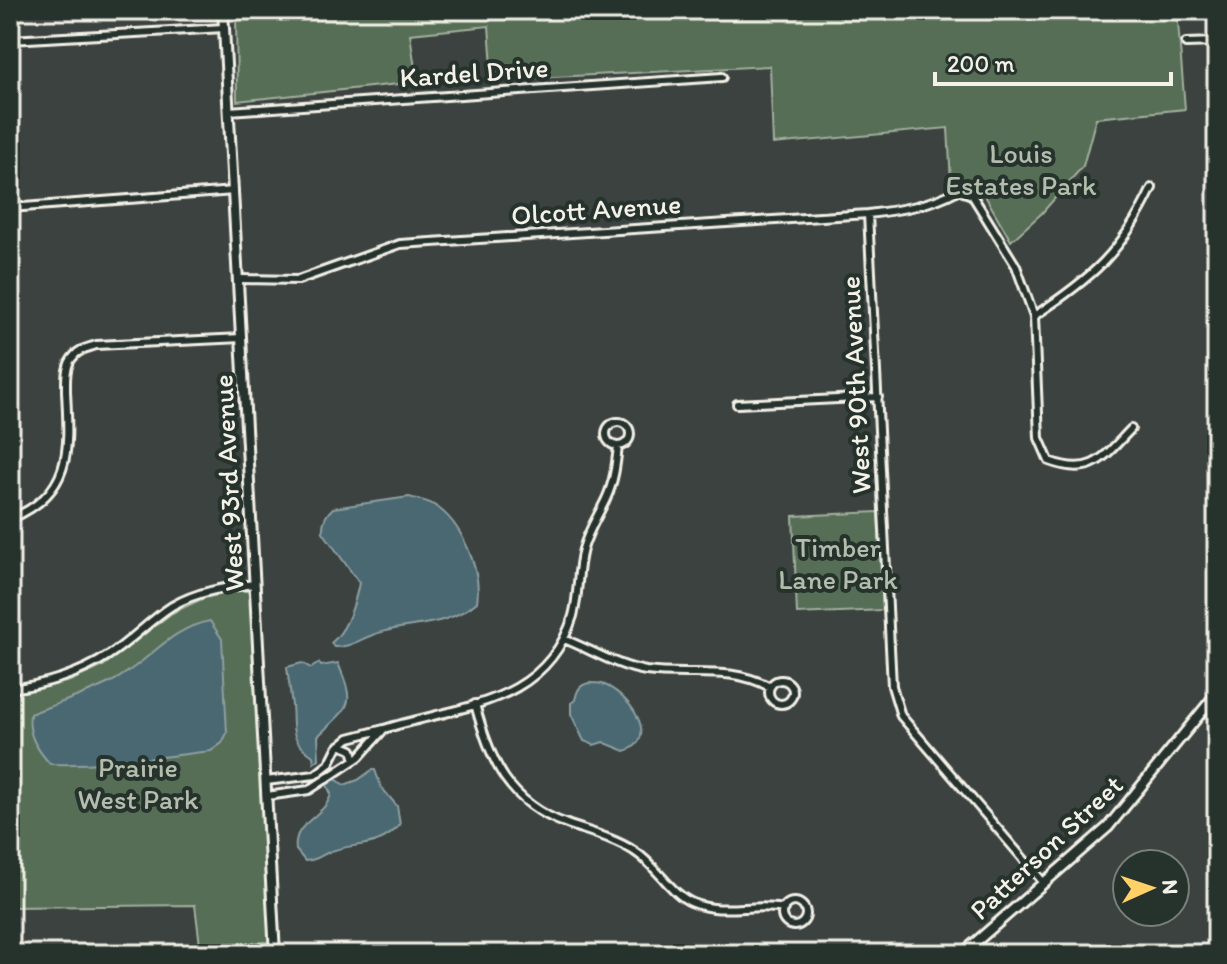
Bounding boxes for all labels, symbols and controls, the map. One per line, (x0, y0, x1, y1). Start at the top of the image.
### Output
scale bar (935, 36, 1171, 86)
text: 200 m (947, 49, 1015, 78)
street label: Kardel Drive (398, 50, 550, 94)
park label: Louis Estates Park (945, 136, 1097, 202)
street label: Olcott Avenue (510, 186, 682, 232)
street label: West 90th Avenue (832, 275, 878, 495)
street label: West 93rd Avenue (205, 374, 251, 592)
park label: Timber Lane Park (778, 530, 898, 596)
park label: Prairie West Park (78, 750, 199, 816)
street label: Patterson Street (962, 767, 1130, 927)
north arrow (1111, 848, 1191, 928)
text: N (1157, 879, 1184, 895)

